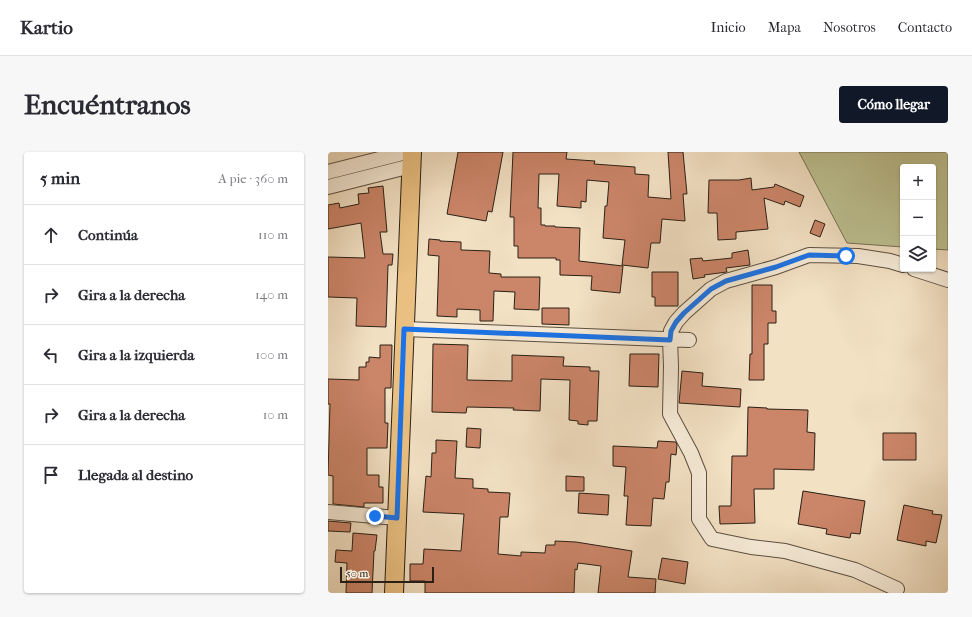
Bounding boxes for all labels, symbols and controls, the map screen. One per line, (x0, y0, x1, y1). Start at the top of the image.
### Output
text: Kartio (20, 17, 73, 39)
text: Inicio (711, 19, 746, 36)
text: Mapa (768, 19, 801, 36)
text: Nosotros (823, 19, 876, 36)
text: Contacto (898, 19, 952, 36)
button: Cómo llegar (839, 86, 948, 123)
text: Encuéntranos (24, 88, 191, 121)
map controls (900, 164, 936, 272)
button: + (900, 164, 936, 200)
text: 5 min (40, 168, 80, 188)
text: A pie · 360 m (218, 171, 288, 186)
button: − (900, 200, 936, 236)
icon: ahead (40, 224, 62, 246)
text: Continúa (78, 226, 138, 244)
text: 110 m (258, 227, 288, 242)
button: layers (900, 236, 936, 272)
route start (837, 247, 855, 265)
icon: right (40, 284, 62, 306)
text: Gira a la derecha (78, 286, 185, 304)
text: 140 m (255, 287, 288, 302)
icon: left (40, 344, 62, 366)
text: Gira a la izquierda (78, 346, 194, 364)
text: 100 m (255, 347, 288, 362)
icon: right (40, 404, 62, 426)
text: Gira a la derecha (78, 406, 185, 424)
text: 10 m (263, 407, 288, 422)
icon: arrive (40, 464, 62, 486)
text: Llegada al destino (78, 466, 193, 484)
route end (366, 507, 384, 525)
scale bar (340, 565, 434, 584)
text: 50 m (346, 567, 368, 580)

